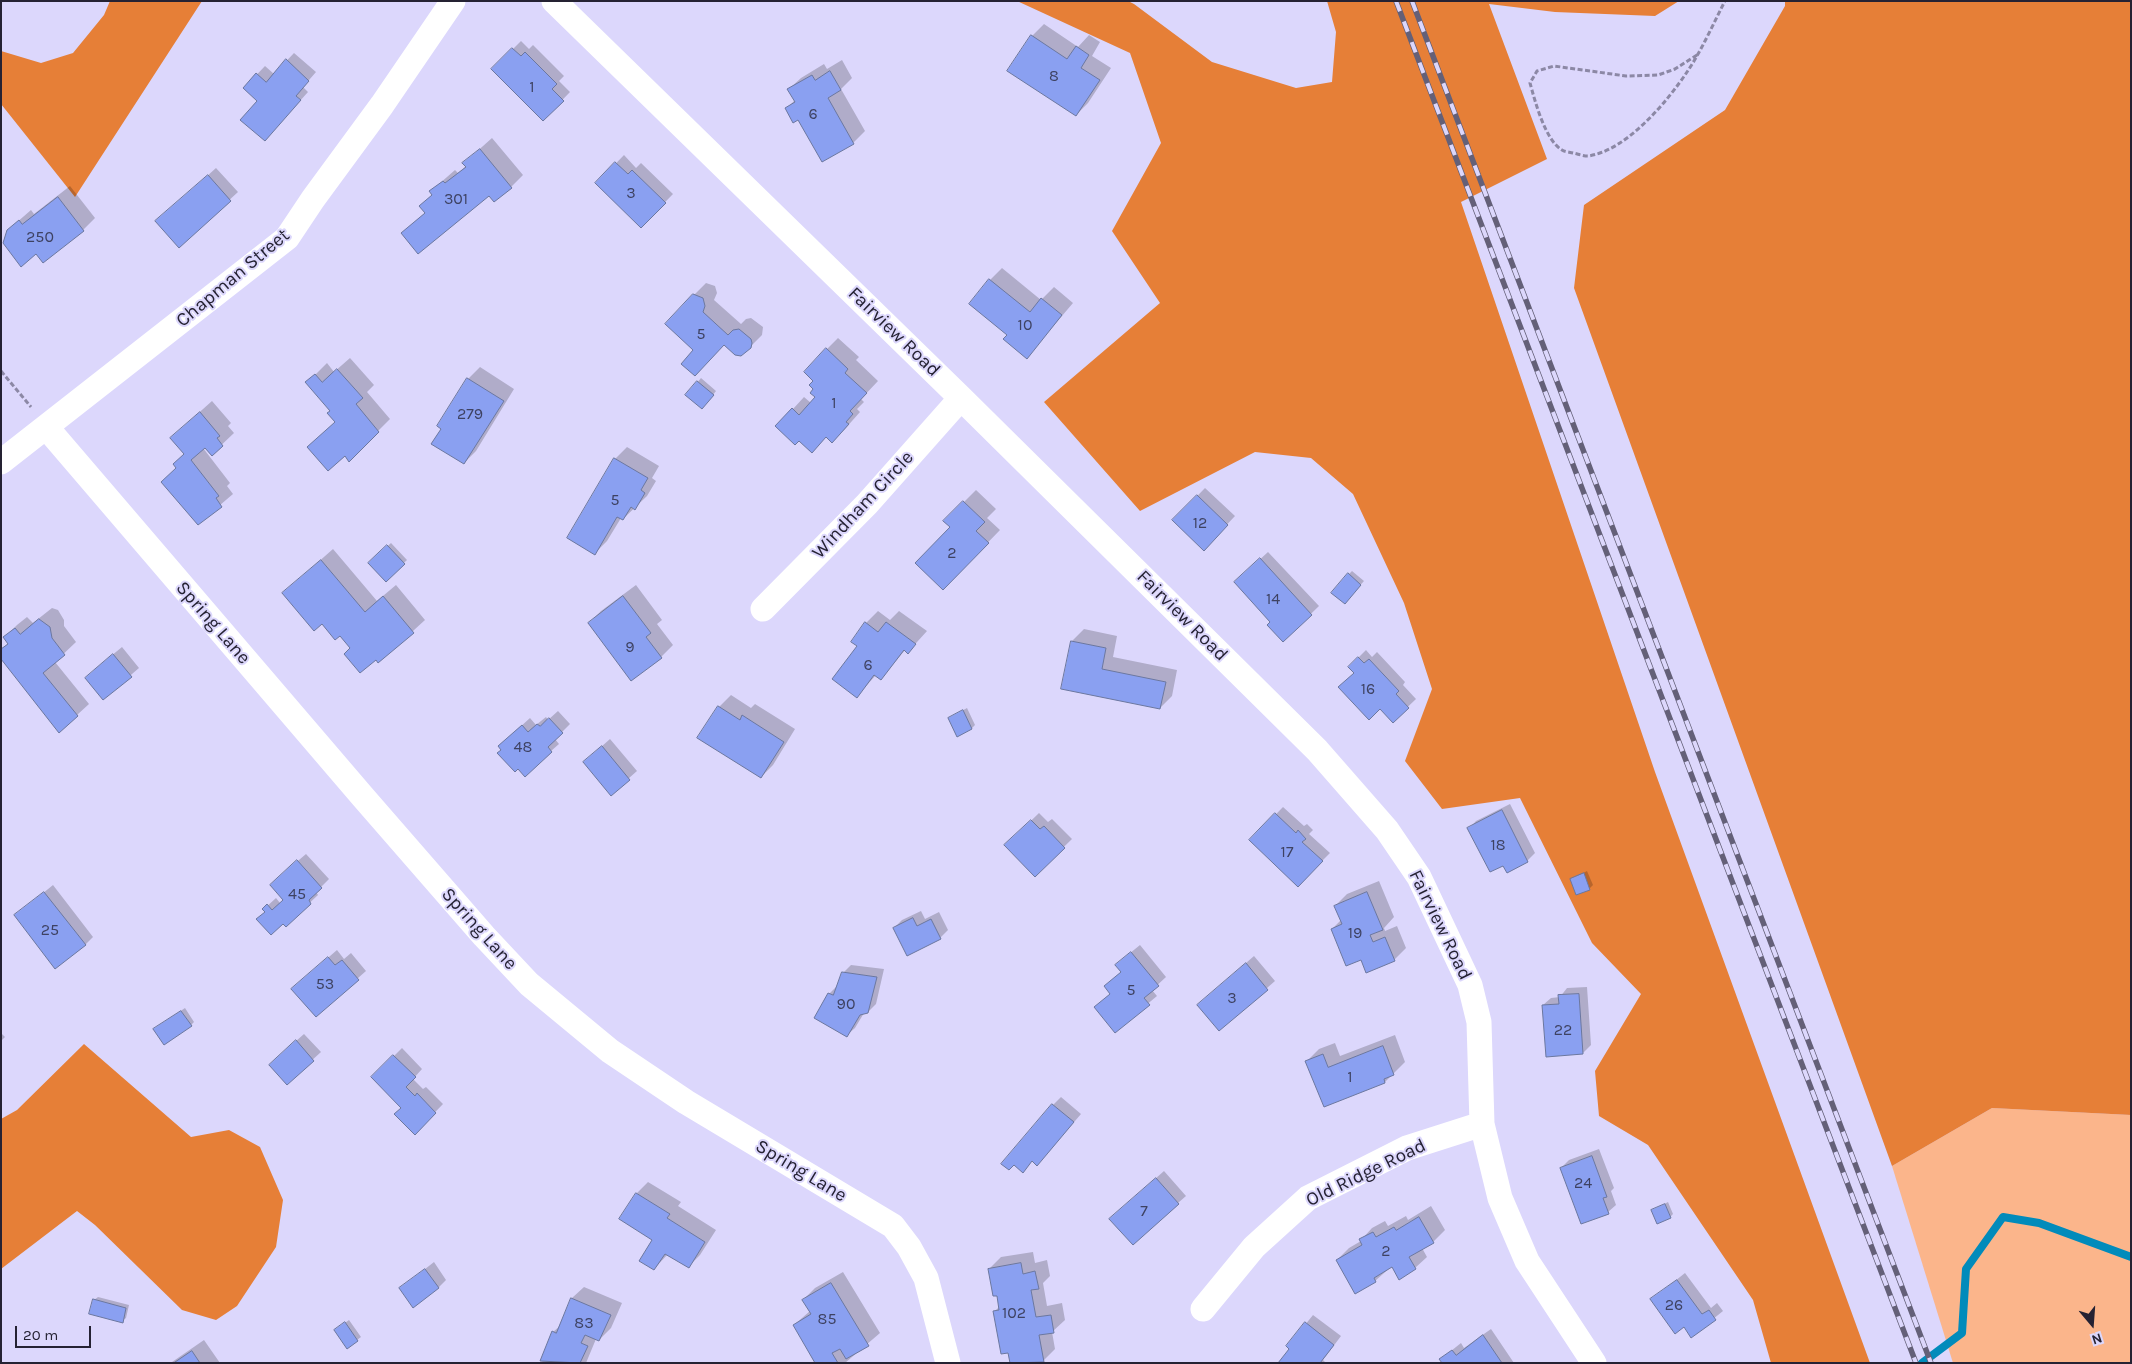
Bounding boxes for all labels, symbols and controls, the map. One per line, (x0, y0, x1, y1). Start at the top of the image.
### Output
house number: 8 (1049, 66, 1059, 86)
house number: 1 (529, 77, 535, 97)
house number: 6 (808, 104, 818, 124)
house number: 3 (626, 183, 636, 203)
house number: 301 (444, 189, 468, 209)
street label: Chapman Street (172, 224, 294, 332)
house number: 250 (26, 227, 54, 247)
street label: Fairview Road (843, 282, 945, 382)
house number: 10 (1018, 315, 1032, 335)
house number: 5 (696, 324, 706, 344)
house number: 1 (831, 393, 837, 413)
house number: 279 (457, 404, 483, 424)
street label: Windham Circle (807, 447, 919, 563)
house number: 5 (610, 490, 620, 510)
house number: 12 (1193, 513, 1207, 533)
house number: 2 (947, 543, 957, 563)
street label: Fairview Road (1132, 566, 1232, 666)
street label: Spring Lane (171, 577, 255, 669)
house number: 14 (1266, 589, 1280, 609)
house number: 9 (625, 637, 635, 657)
house number: 6 (863, 655, 873, 675)
house number: 16 (1361, 679, 1375, 699)
house number: 48 (514, 737, 532, 757)
house number: 18 (1490, 835, 1506, 855)
house number: 17 (1281, 842, 1293, 862)
street label: Fairview Road (1404, 866, 1476, 984)
street label: Spring Lane (436, 883, 522, 975)
house number: 45 (288, 884, 306, 904)
house number: 25 (41, 920, 59, 940)
house number: 19 (1348, 923, 1362, 943)
house number: 53 (316, 974, 334, 994)
house number: 5 (1126, 980, 1136, 1000)
house number: 3 (1227, 988, 1237, 1008)
house number: 90 (837, 994, 855, 1014)
house number: 22 (1554, 1020, 1572, 1040)
house number: 1 (1347, 1067, 1353, 1087)
street label: Old Ridge Road (1302, 1134, 1430, 1212)
street label: Spring Lane (751, 1135, 851, 1207)
house number: 24 (1574, 1173, 1592, 1193)
house number: 7 (1140, 1201, 1148, 1221)
house number: 2 (1381, 1241, 1391, 1261)
house number: 26 (1665, 1295, 1683, 1315)
north arrow (2067, 1299, 2117, 1349)
house number: 102 (1002, 1303, 1026, 1323)
house number: 85 (818, 1309, 836, 1329)
house number: 83 (574, 1313, 594, 1333)
scale bar (18, 1316, 94, 1348)
text: 20 m (23, 1326, 58, 1344)
text: N (2089, 1329, 2104, 1348)

